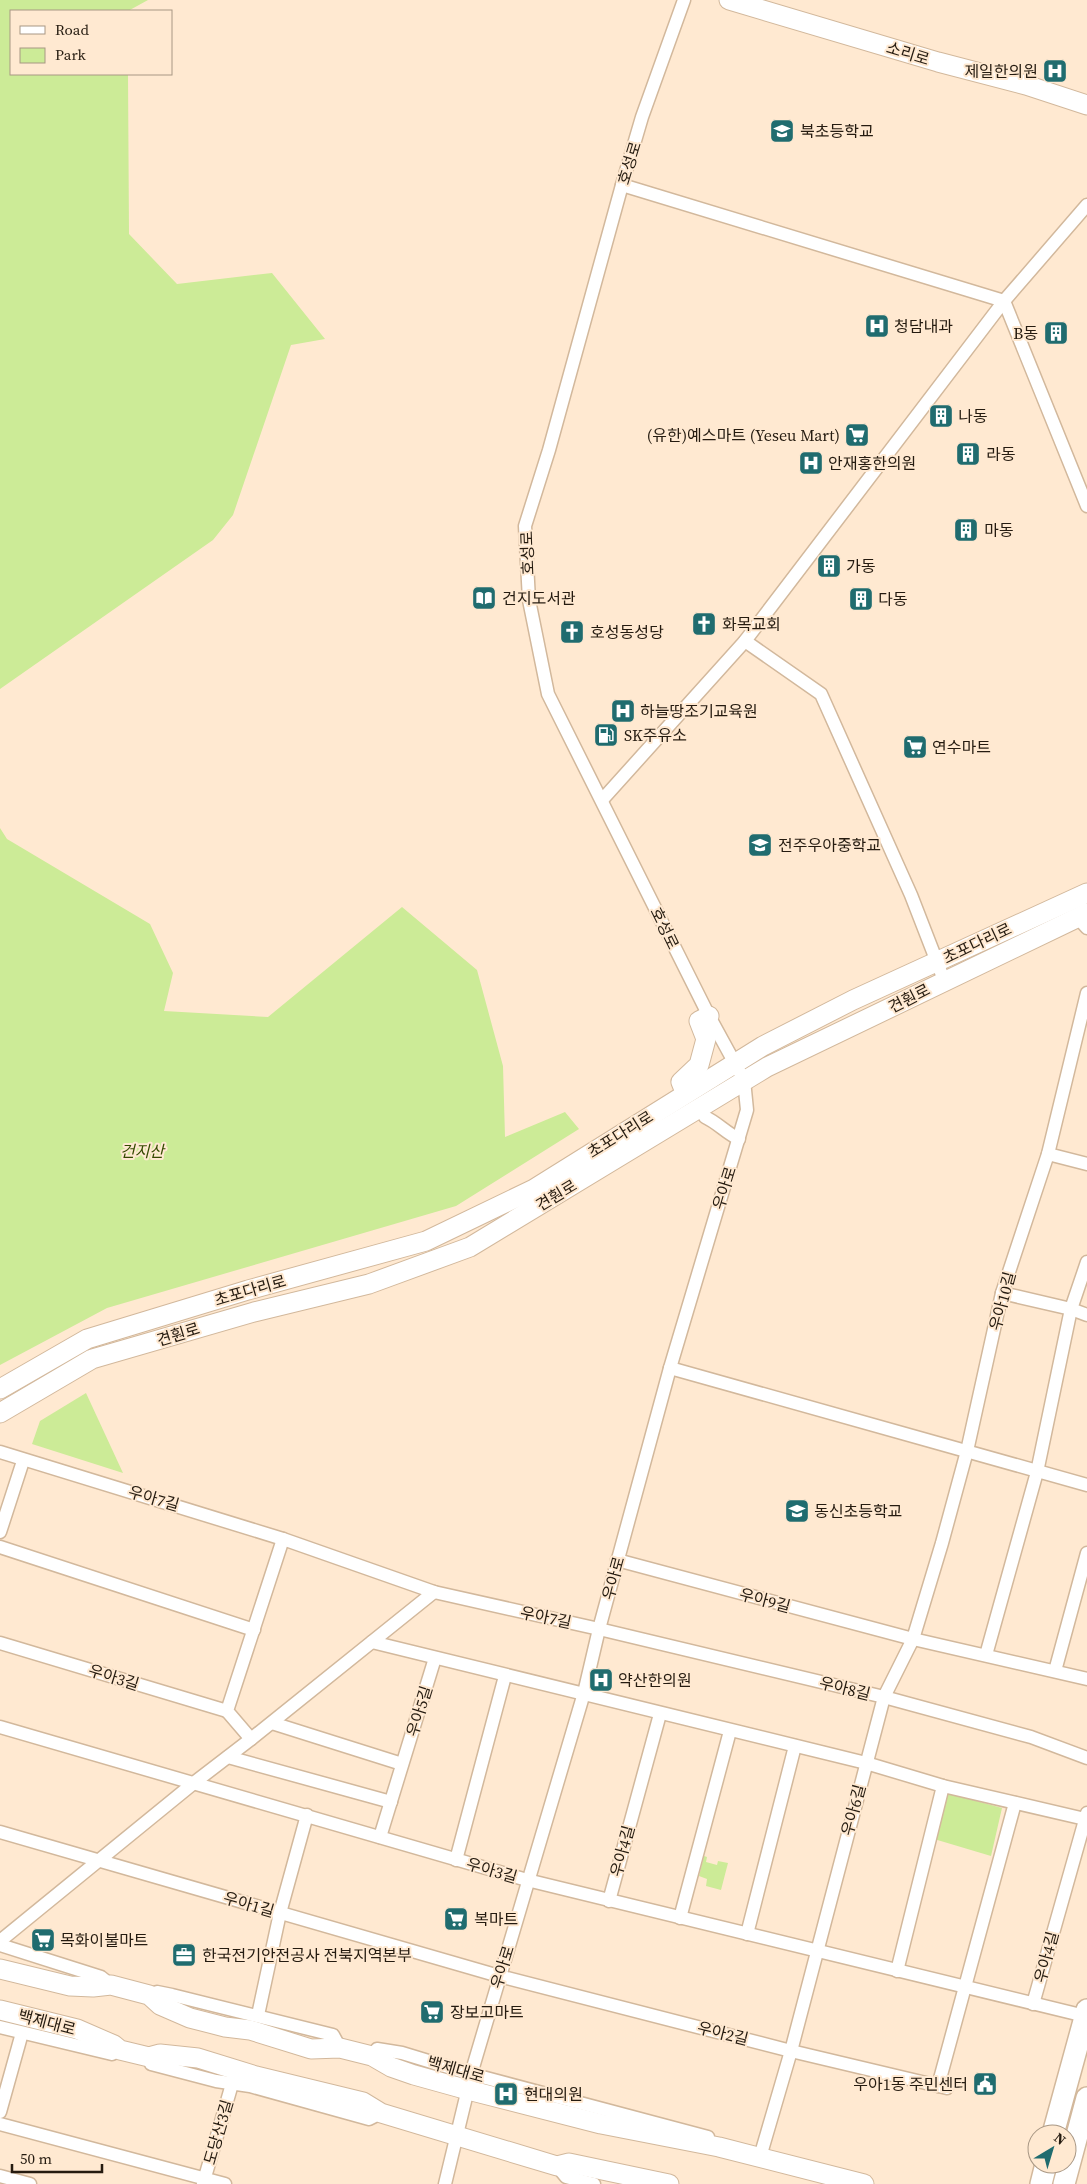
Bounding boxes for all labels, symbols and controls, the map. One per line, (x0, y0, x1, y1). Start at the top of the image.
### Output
legend (10, 10, 172, 75)
text: Road (55, 19, 89, 40)
street label: 소리로 (884, 36, 933, 70)
text: Park (55, 44, 87, 65)
hospital icon: 제일한의원 (1042, 58, 1068, 84)
place label: 제일한의원 (964, 60, 1038, 82)
school or university icon: 북초등학교 (769, 118, 795, 144)
place label: 북초등학교 (800, 120, 874, 142)
street label: 호성로 (612, 138, 646, 187)
hospital icon: 청담내과 (864, 313, 890, 339)
place label: 청담내과 (894, 315, 953, 337)
building icon: B동 (1043, 320, 1069, 346)
place label: B동 (1013, 322, 1038, 344)
building icon: 나동 (928, 403, 954, 429)
place label: 나동 (958, 405, 988, 427)
supermarket icon: (유한)예스마트 (Yeseu Mart) (844, 422, 870, 448)
place label: (유한)예스마트 (Yeseu Mart) (647, 424, 840, 446)
building icon: 라동 (955, 441, 981, 467)
place label: 라동 (986, 443, 1016, 465)
hospital icon: 안재홍한의원 (798, 450, 824, 476)
place label: 안재홍한의원 (828, 452, 916, 474)
building icon: 마동 (953, 517, 979, 543)
place label: 마동 (984, 519, 1014, 541)
street label: 호성로 (515, 530, 539, 575)
building icon: 가동 (816, 553, 842, 579)
place label: 가동 (846, 555, 876, 577)
library icon: 건지도서관 (471, 585, 497, 611)
building icon: 다동 (848, 586, 874, 612)
place label: 건지도서관 (502, 587, 576, 609)
place label: 다동 (878, 588, 908, 610)
church icon: 화목교회 (691, 611, 717, 637)
place label: 화목교회 (722, 613, 781, 635)
church icon: 호성동성당 (559, 619, 585, 645)
place label: 호성동성당 (590, 621, 664, 643)
hospital icon: 하늘땅조기교육원 (610, 698, 636, 724)
place label: 하늘땅조기교육원 (640, 700, 758, 722)
fuel station icon: SK주유소 (593, 722, 619, 748)
place label: SK주유소 (624, 724, 687, 746)
supermarket icon: 연수마트 (902, 734, 928, 760)
place label: 연수마트 (932, 736, 991, 758)
school or university icon: 전주우아중학교 (747, 832, 773, 858)
place label: 전주우아중학교 (778, 834, 881, 856)
street label: 호성로 (645, 903, 685, 953)
street label: 초포다리로 (939, 917, 1015, 969)
street label: 견훤로 (884, 978, 934, 1018)
street label: 초포다리로 (583, 1105, 657, 1163)
park label: 건지산 (120, 1140, 166, 1162)
street label: 우아로 (707, 1163, 741, 1212)
street label: 견훤로 (531, 1174, 581, 1216)
street label: 초포다리로 (212, 1269, 289, 1311)
street label: 우아10길 (984, 1269, 1020, 1333)
street label: 견훤로 (154, 1317, 203, 1351)
street label: 우아7길 (126, 1480, 182, 1516)
school or university icon: 동신초등학교 (784, 1498, 810, 1524)
place label: 동신초등학교 (814, 1500, 902, 1522)
street label: 우아로 (597, 1554, 629, 1602)
street label: 우아9길 (737, 1583, 793, 1617)
street label: 우아7길 (518, 1601, 574, 1633)
street label: 우아3길 (86, 1659, 142, 1695)
hospital icon: 약산한의원 (588, 1667, 614, 1693)
place label: 약산한의원 (618, 1669, 692, 1691)
street label: 우아8길 (817, 1671, 873, 1705)
street label: 우아5길 (401, 1683, 437, 1739)
street label: 우아6길 (836, 1782, 870, 1838)
street label: 우아4길 (605, 1823, 639, 1879)
street label: 우아3길 (464, 1852, 520, 1888)
street label: 우아1길 (221, 1886, 277, 1922)
supermarket icon: 복마트 (443, 1906, 469, 1932)
place label: 복마트 (474, 1908, 518, 1930)
supermarket icon: 목화이불마트 (30, 1927, 56, 1953)
place label: 목화이불마트 (60, 1929, 148, 1951)
street label: 우아4길 (1029, 1929, 1063, 1985)
office icon: 한국전기안전공사 전북지역본부 (171, 1942, 197, 1968)
street label: 우아로 (485, 1942, 519, 1991)
place label: 한국전기안전공사 전북지역본부 (202, 1944, 412, 1966)
supermarket icon: 장보고마트 (419, 1999, 445, 2025)
place label: 장보고마트 (450, 2001, 524, 2023)
street label: 백제대로 (16, 2004, 79, 2040)
street label: 우아2길 (695, 2016, 751, 2050)
street label: 백제대로 (425, 2050, 488, 2088)
public building icon: 우아1동 주민센터 (972, 2071, 998, 2097)
place label: 우아1동 주민센터 (853, 2073, 968, 2095)
hospital icon: 현대의원 (493, 2081, 519, 2107)
place label: 현대의원 (524, 2083, 583, 2105)
street label: 도당산3길 (198, 2097, 238, 2167)
north arrow (1027, 2124, 1077, 2174)
text: N (1050, 2128, 1070, 2150)
scale bar (12, 2142, 102, 2174)
text: 50 m (20, 2148, 52, 2169)

